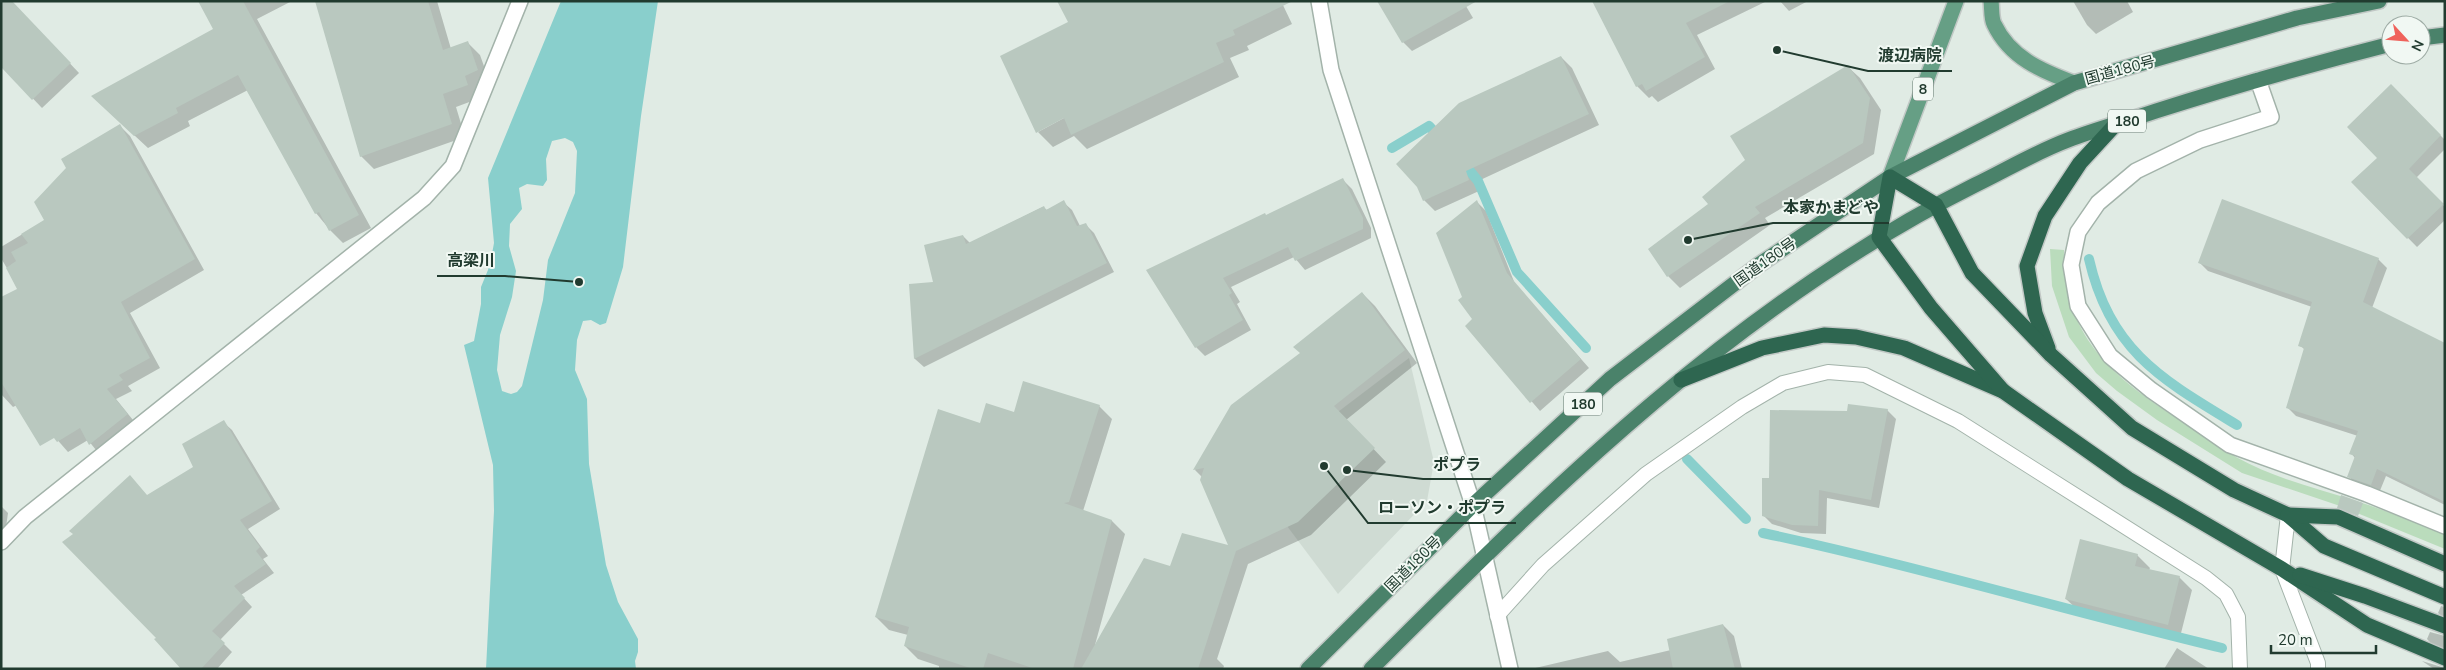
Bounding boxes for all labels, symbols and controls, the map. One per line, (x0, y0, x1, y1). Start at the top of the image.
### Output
north arrow (2381, 15, 2431, 65)
text: N (2406, 37, 2428, 54)
callout: 渡辺病院 (1868, 40, 1952, 71)
text: 渡辺病院 (1878, 45, 1942, 67)
street label: 国道180号 (2083, 51, 2157, 89)
road number: 8 (1913, 78, 1933, 100)
road number: 180 (2108, 110, 2146, 132)
callout: 本家かまどや (1773, 192, 1889, 223)
text: 本家かまどや (1783, 197, 1879, 219)
street label: 国道180号 (1730, 233, 1800, 291)
callout: 高梁川 (437, 245, 505, 276)
text: 高梁川 (447, 250, 495, 272)
road number: 180 (1564, 392, 1602, 416)
callout: ポプラ (1423, 448, 1491, 479)
text: ポプラ (1433, 454, 1481, 476)
callout: ローソン・ポプラ (1368, 492, 1516, 523)
text: ローソン・ポプラ (1378, 497, 1506, 519)
street label: 国道180号 (1380, 531, 1446, 597)
scale bar (2271, 622, 2376, 654)
text: 20 m (2278, 630, 2313, 650)

